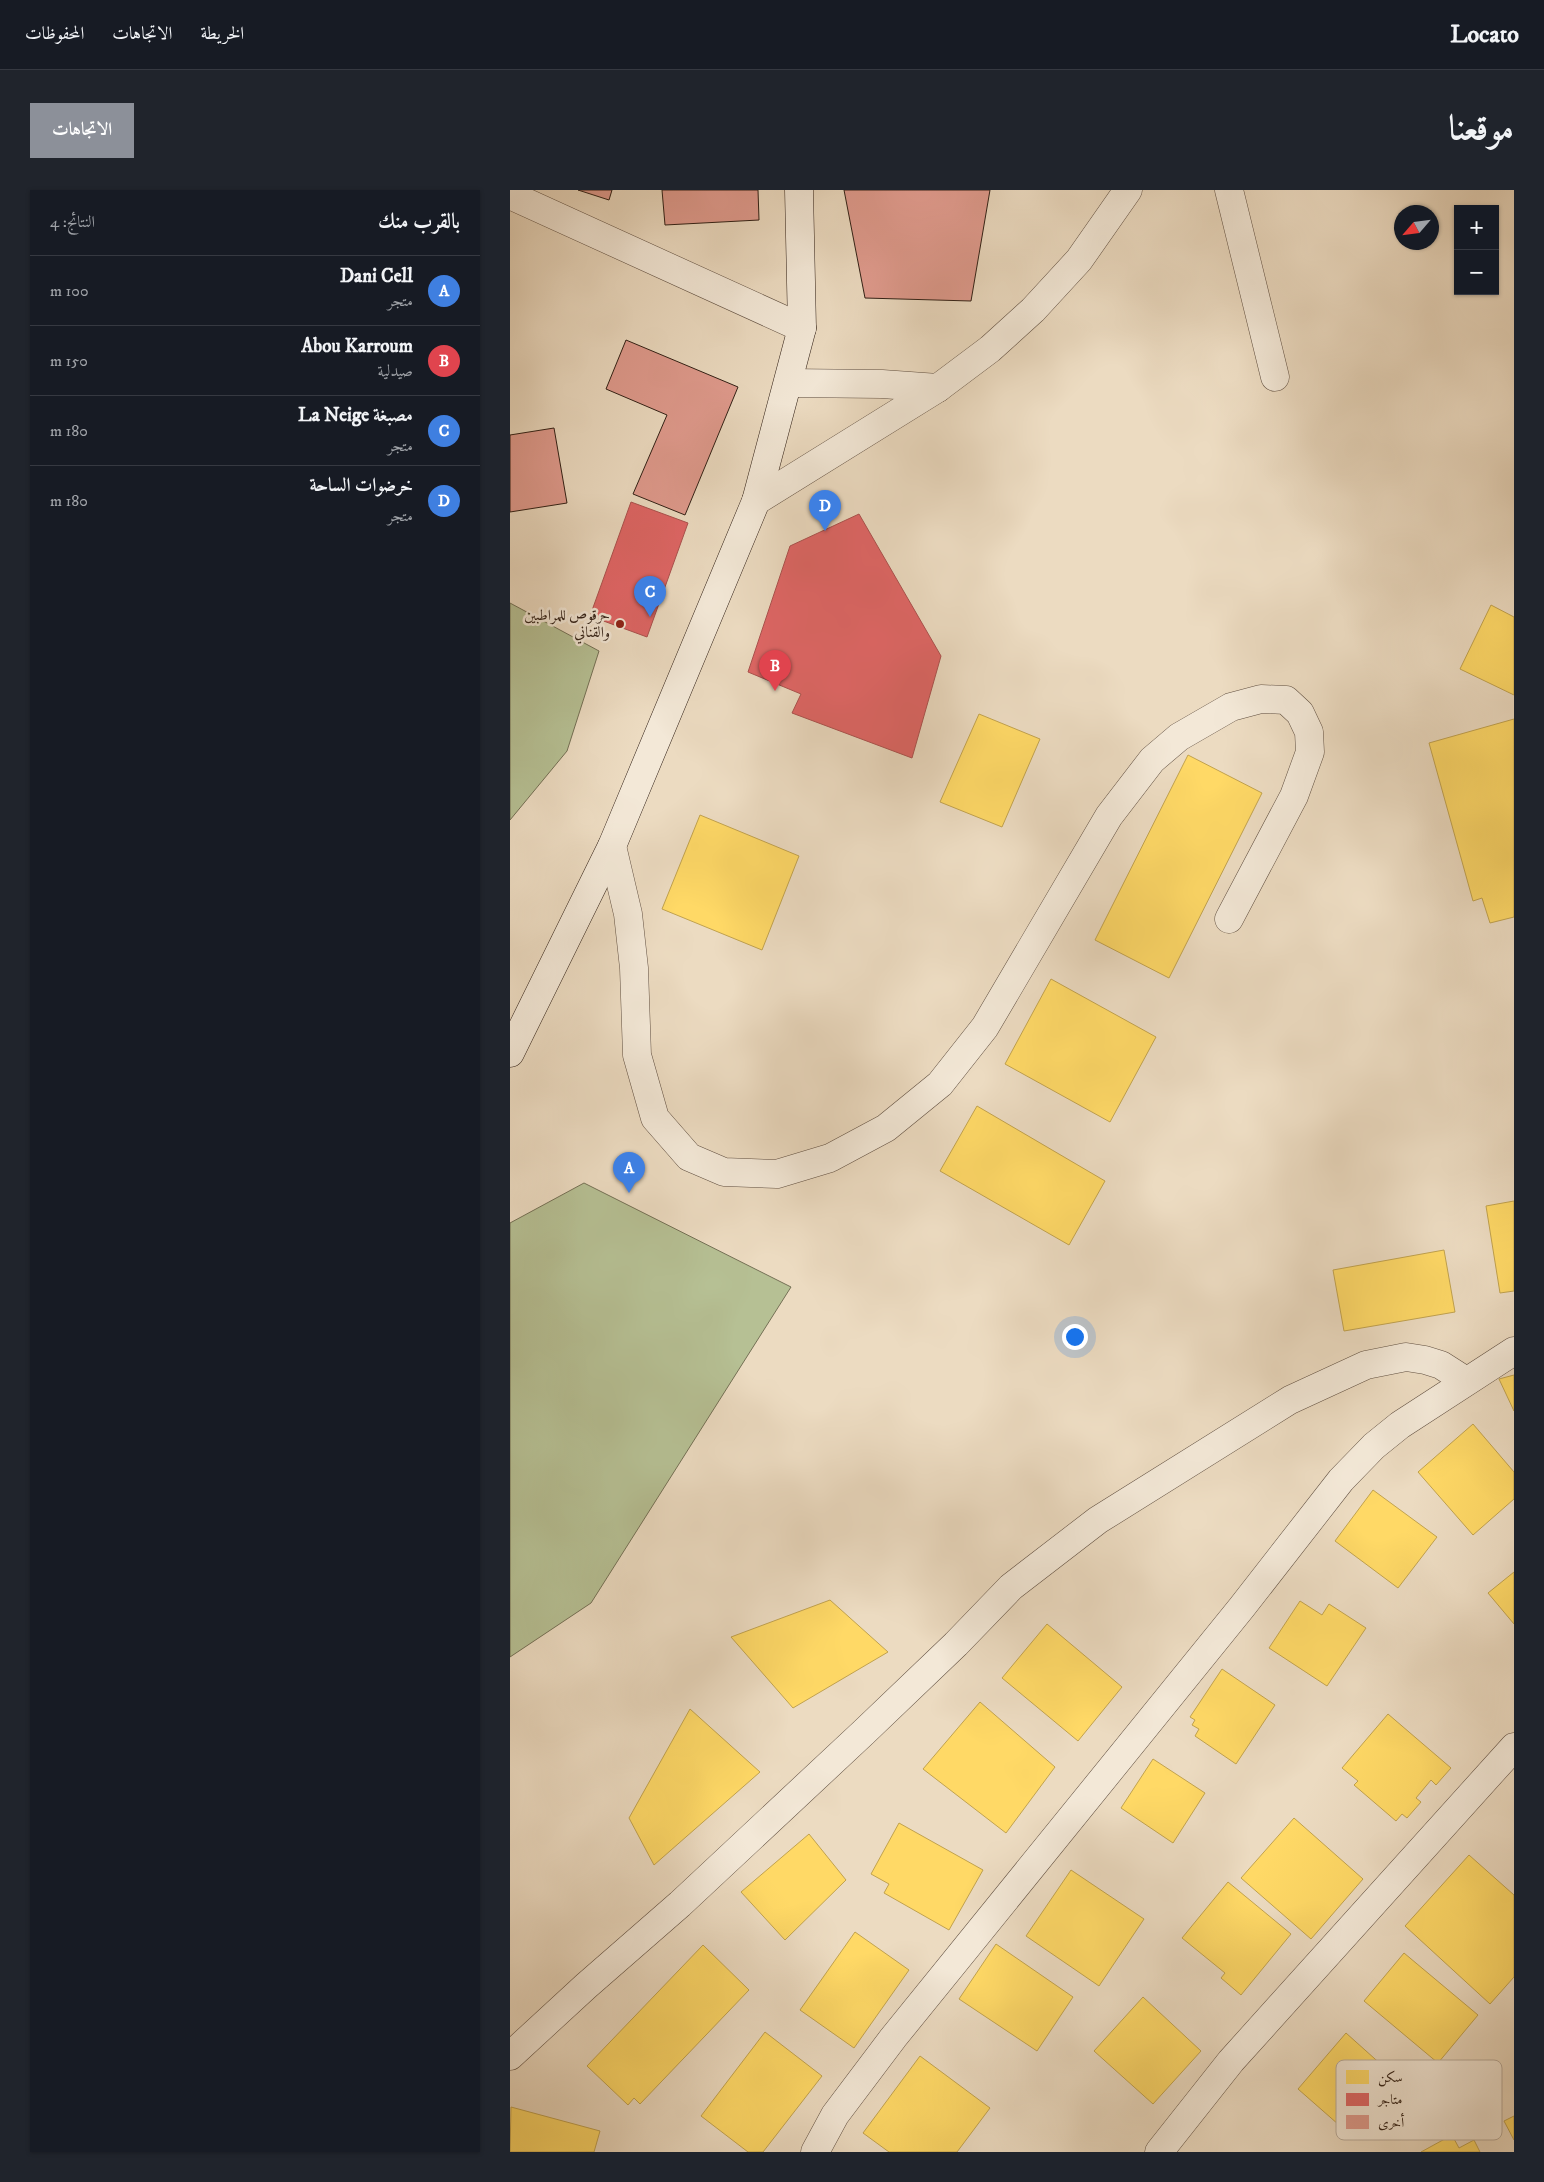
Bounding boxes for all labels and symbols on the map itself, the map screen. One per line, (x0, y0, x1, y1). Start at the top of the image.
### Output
north arrow (1394, 205, 1439, 250)
pin: D (809, 490, 841, 531)
pin: C (634, 576, 666, 617)
place label: حرقوص للمراطبين والقناني (524, 606, 610, 644)
marker: حرقوص للمراطبين والقناني (614, 618, 626, 630)
pin: B (759, 650, 791, 691)
pin: A (613, 1152, 645, 1193)
your location (1062, 1324, 1088, 1350)
legend (1336, 2060, 1502, 2140)
text: سكن (1378, 2069, 1403, 2087)
text: متاجر (1376, 2091, 1402, 2109)
text: أخرى (1378, 2112, 1405, 2132)

